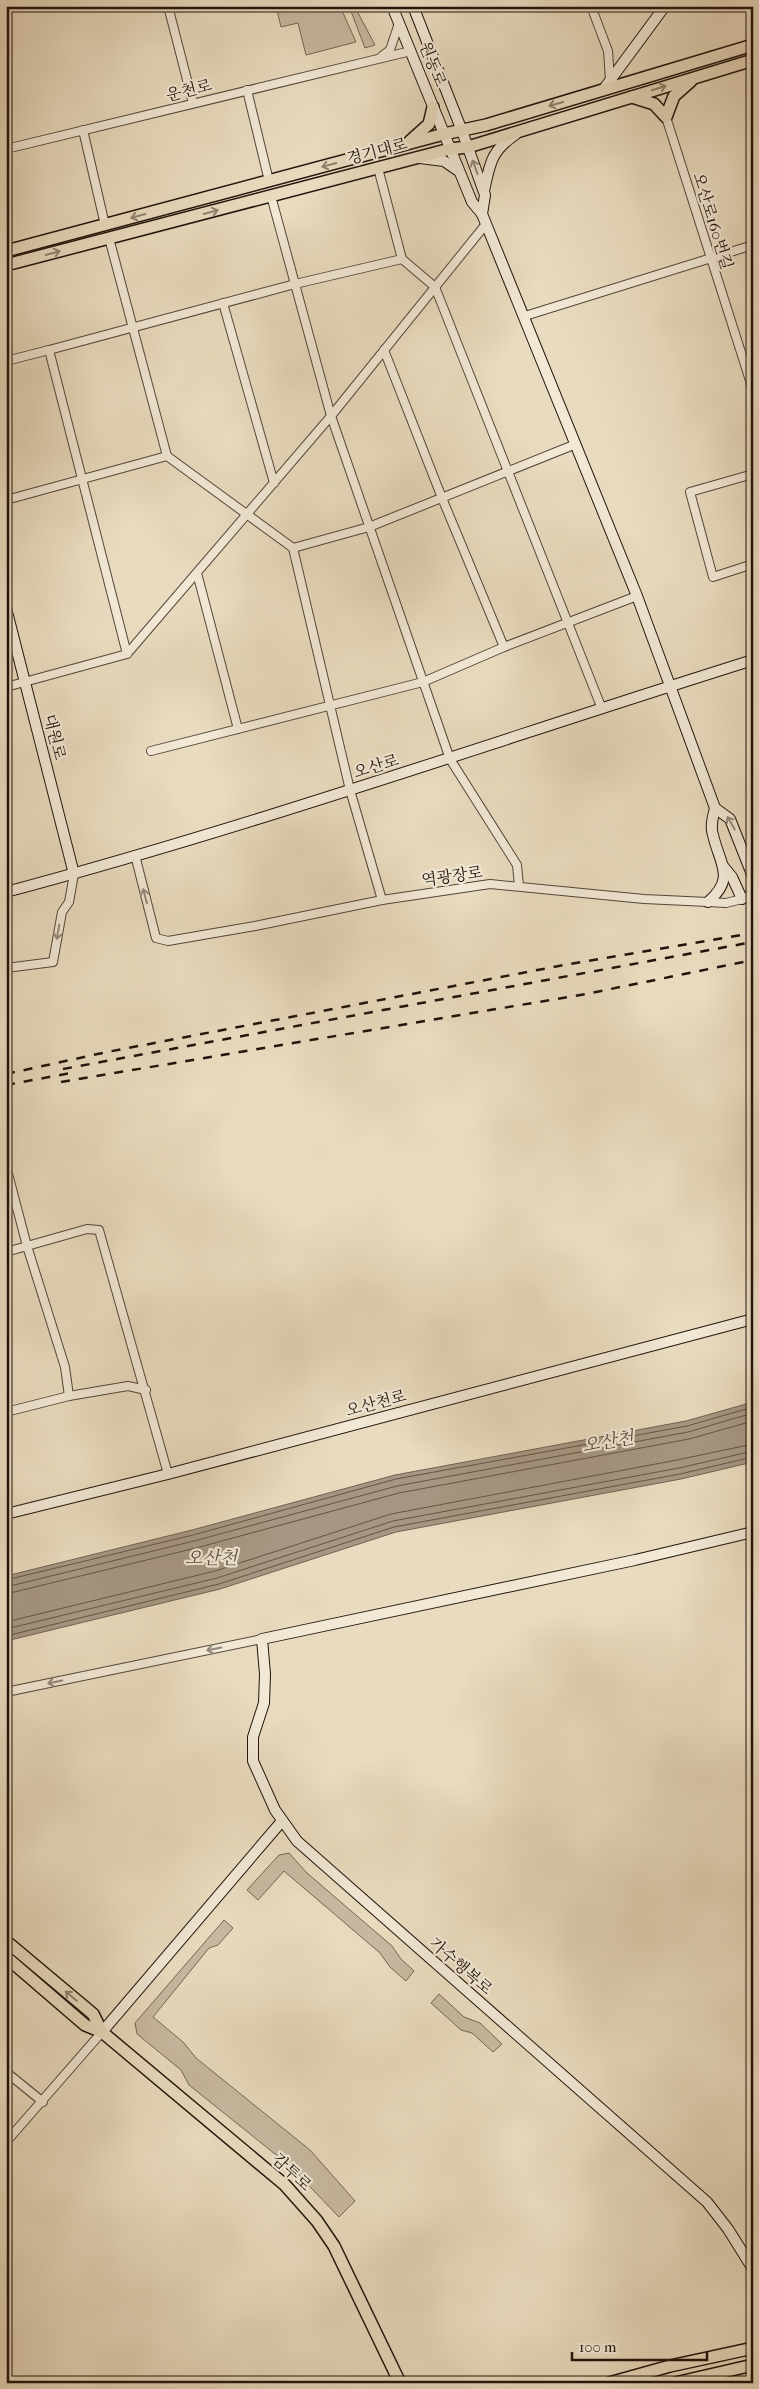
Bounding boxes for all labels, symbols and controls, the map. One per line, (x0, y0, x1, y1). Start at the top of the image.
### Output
street label: 원동로 (416, 39, 451, 90)
street label: 운천로 (164, 75, 214, 105)
one-way arrow (651, 83, 667, 93)
one-way arrow (549, 100, 565, 110)
street label: 경기대로 (345, 134, 410, 168)
one-way arrow (470, 160, 479, 176)
one-way arrow (321, 161, 337, 170)
street label: 오산로160번길 (689, 170, 737, 272)
one-way arrow (202, 207, 218, 216)
one-way arrow (130, 212, 146, 221)
one-way arrow (45, 248, 61, 257)
street label: 대원로 (40, 712, 70, 762)
street label: 오산로 (351, 750, 401, 782)
one-way arrow (725, 817, 735, 831)
street label: 역광장로 (420, 862, 484, 890)
one-way arrow (140, 889, 150, 905)
one-way arrow (53, 924, 63, 940)
street label: 오산천로 (344, 1386, 409, 1420)
water label: 오산천 (580, 1427, 637, 1457)
water label: 오산천 (185, 1548, 239, 1569)
one-way arrow (207, 1644, 223, 1654)
one-way arrow (48, 1677, 64, 1687)
street label: 가수행복로 (426, 1933, 497, 1999)
one-way arrow (65, 1990, 78, 2001)
street label: 감투로 (269, 2149, 316, 2195)
scale bar (572, 2329, 706, 2361)
text: 100 m (579, 2338, 617, 2356)

